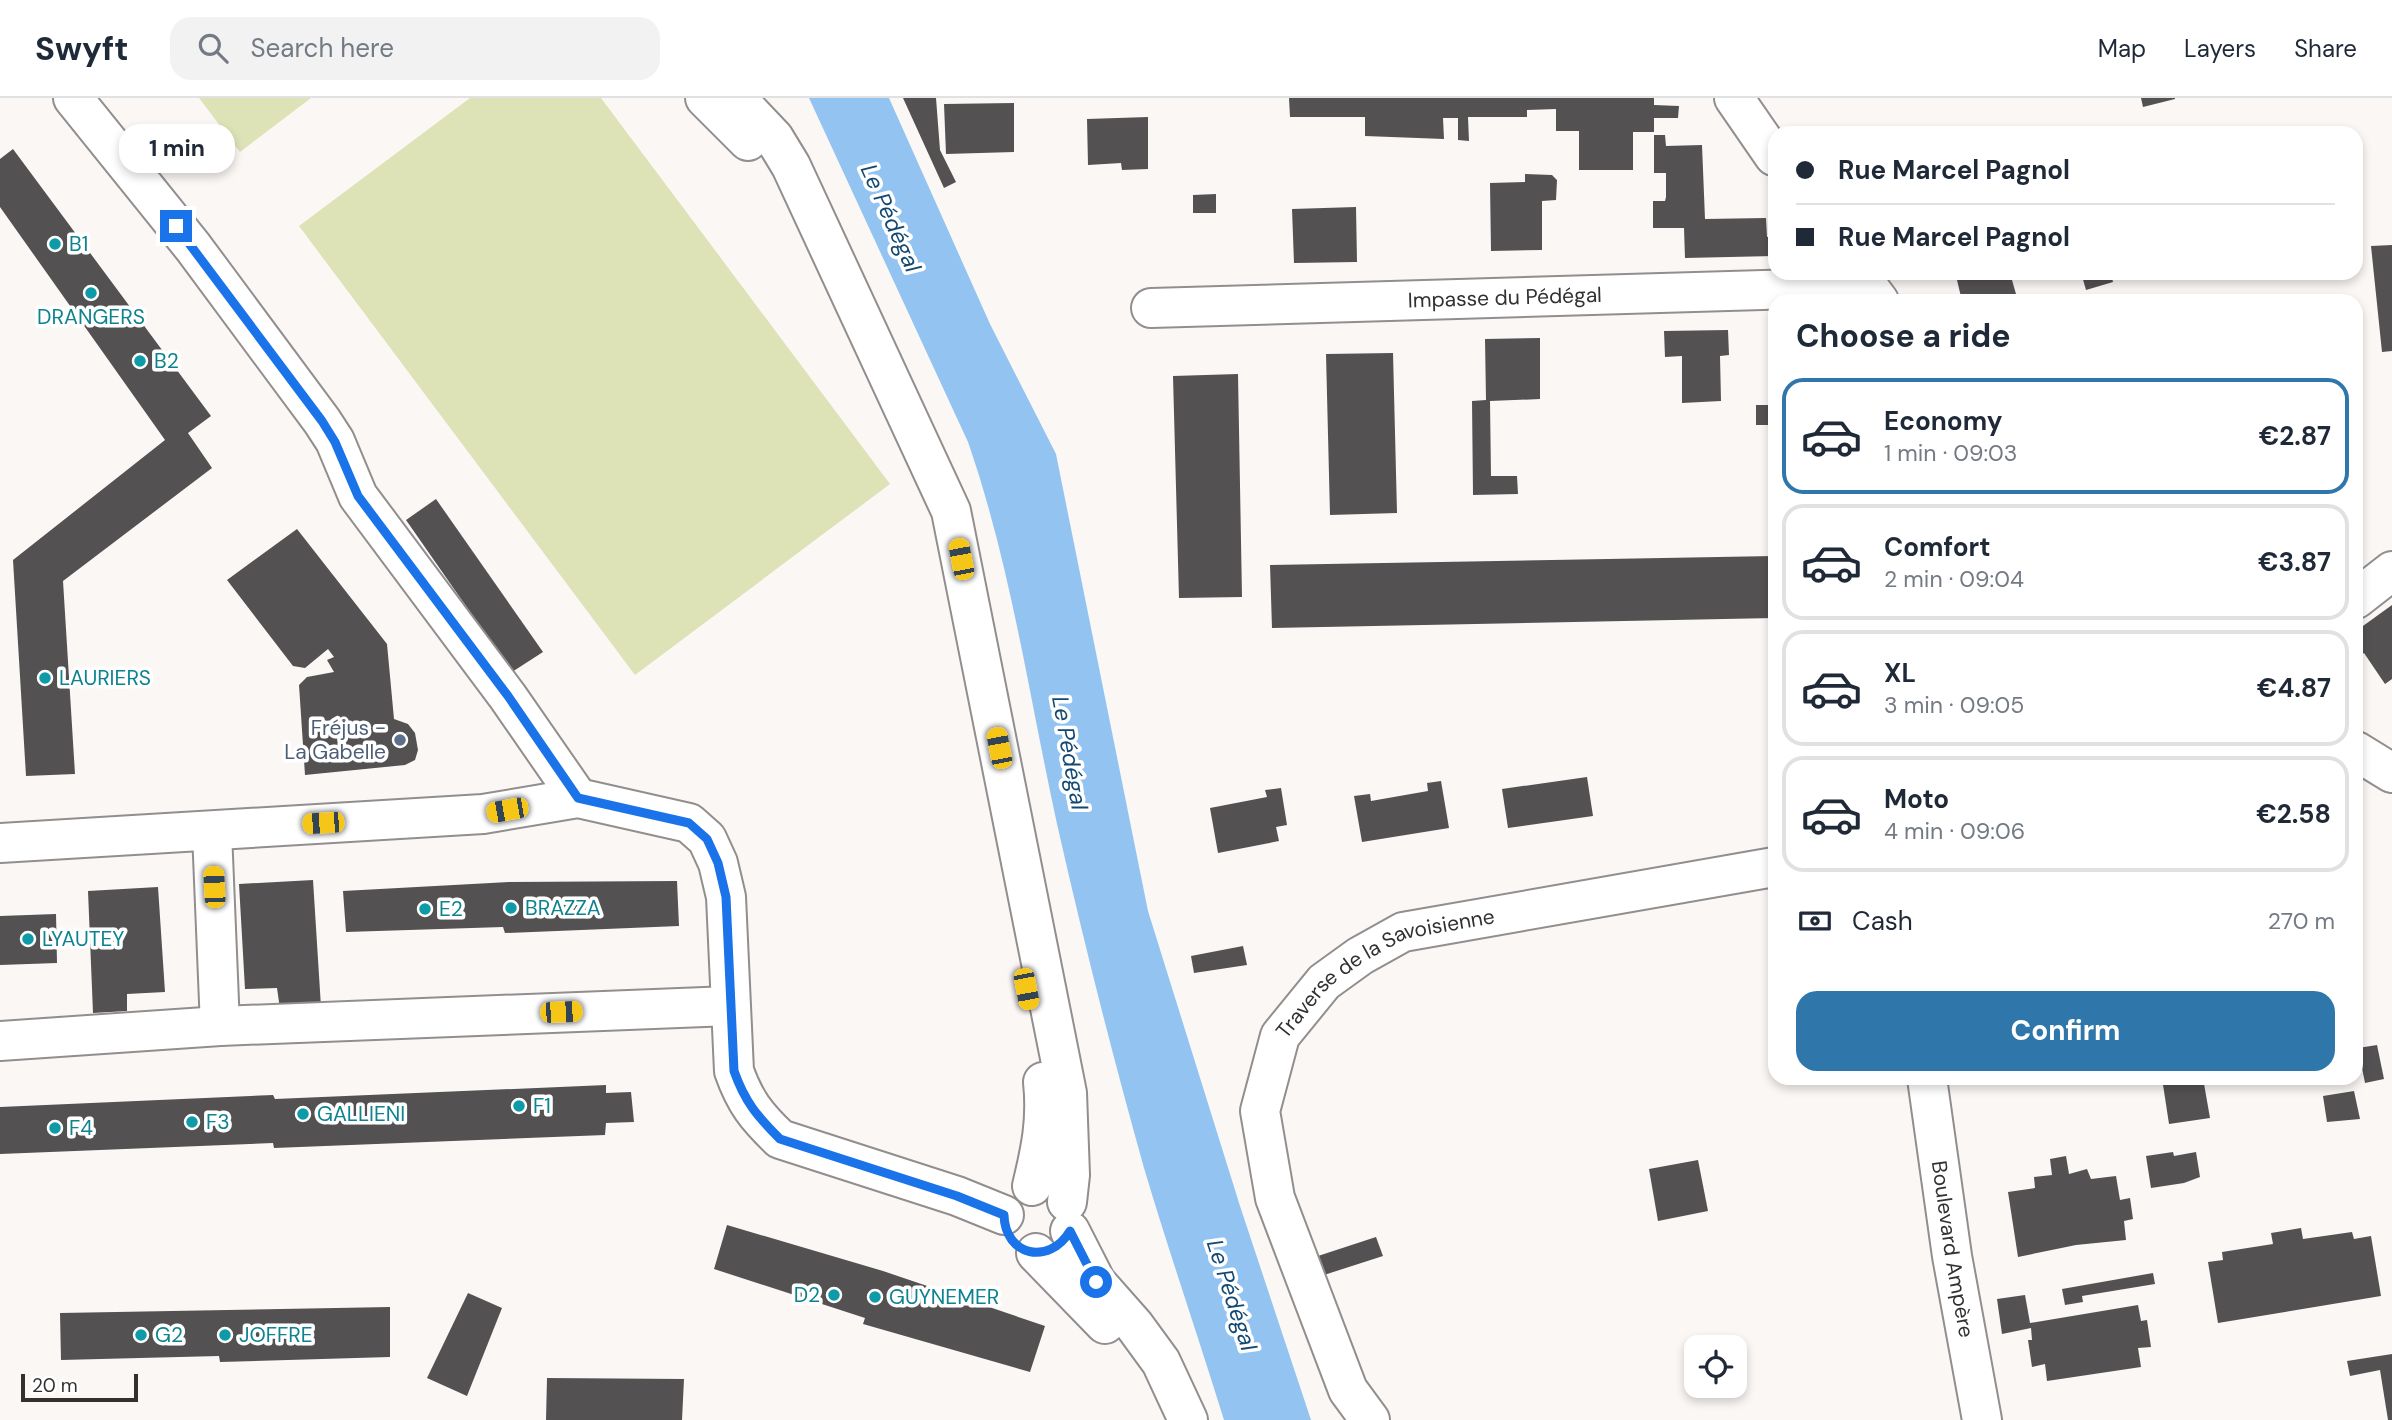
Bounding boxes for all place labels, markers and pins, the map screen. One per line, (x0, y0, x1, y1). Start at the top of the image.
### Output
place label: B1 (69, 230, 88, 258)
marker: B1 (47, 236, 63, 252)
marker: DRANGERS (83, 285, 99, 301)
place label: DRANGERS (37, 303, 145, 331)
place label: B2 (154, 347, 179, 375)
marker: B2 (132, 353, 148, 369)
place label: LAURIERS (59, 664, 151, 692)
marker: LAURIERS (37, 670, 53, 686)
place label: Fréjus - La Gabelle (284, 714, 386, 766)
marker: Fréjus - La Gabelle (392, 732, 408, 748)
place label: BRAZZA (525, 894, 601, 922)
place label: E2 (439, 895, 463, 923)
marker: BRAZZA (503, 900, 519, 916)
marker: E2 (417, 901, 433, 917)
place label: LYAUTEY (42, 925, 125, 953)
marker: LYAUTEY (20, 931, 36, 947)
place label: F1 (533, 1092, 551, 1120)
marker: F1 (511, 1098, 527, 1114)
place label: GALLIENI (317, 1100, 405, 1128)
marker: GALLIENI (295, 1106, 311, 1122)
place label: F3 (206, 1108, 230, 1136)
place label: F4 (69, 1114, 93, 1142)
marker: F3 (184, 1114, 200, 1130)
marker: F4 (47, 1120, 63, 1136)
place label: D2 (794, 1281, 820, 1309)
place label: GUYNEMER (889, 1283, 999, 1311)
marker: D2 (826, 1287, 842, 1303)
marker: GUYNEMER (867, 1289, 883, 1305)
place label: G2 (155, 1321, 183, 1349)
place label: JOFFRE (239, 1321, 313, 1349)
marker: G2 (133, 1327, 149, 1343)
marker: JOFFRE (217, 1327, 233, 1343)

